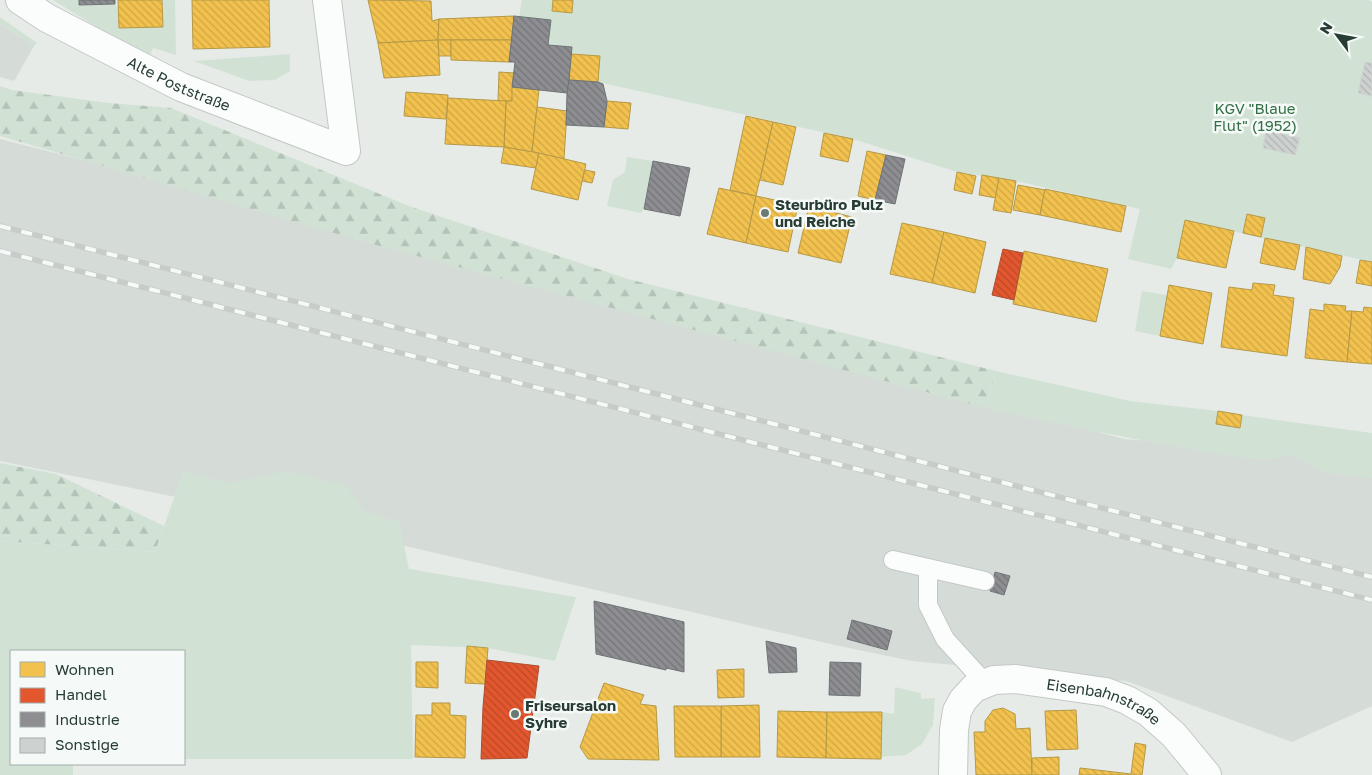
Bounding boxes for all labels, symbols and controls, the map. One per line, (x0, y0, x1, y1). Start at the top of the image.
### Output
north arrow (1312, 10, 1362, 60)
text: N (1316, 19, 1336, 37)
street label: Alte Poststraße (125, 52, 233, 114)
park label: KGV "Blaue Flut" (1952) (1213, 99, 1297, 134)
place label: Steurbüro Pulz und Reiche (775, 195, 883, 230)
marker: Steurbüro Pulz und Reiche (759, 207, 771, 219)
legend (10, 650, 185, 765)
text: Wohnen (55, 660, 114, 678)
street label: Eisenbahnstraße (1045, 675, 1165, 728)
text: Handel (55, 685, 107, 703)
place label: Friseursalon Syhre (525, 696, 616, 731)
marker: Friseursalon Syhre (509, 708, 521, 720)
text: Industrie (55, 710, 120, 728)
text: Sonstige (55, 735, 119, 753)

